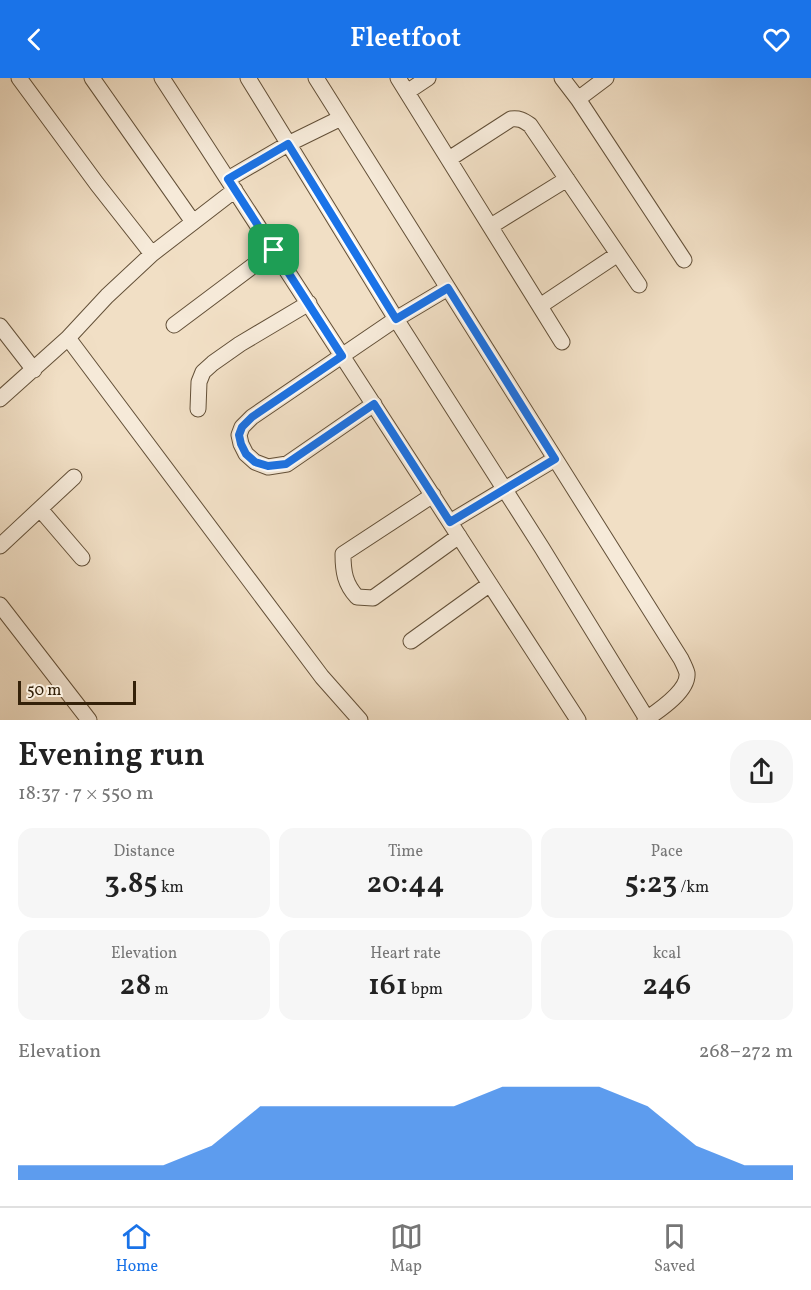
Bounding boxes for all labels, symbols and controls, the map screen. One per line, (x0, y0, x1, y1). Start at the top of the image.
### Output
text: Fleetfoot (350, 20, 461, 58)
icon: back (18, 23, 51, 56)
icon: heart (760, 23, 793, 56)
pin (248, 224, 299, 275)
icon: arrive (257, 233, 290, 266)
scale bar (18, 678, 136, 706)
text: 50 m (27, 680, 61, 702)
text: Evening run (18, 734, 205, 780)
button: share (730, 740, 793, 803)
text: 18:37 · 7 × 550 m (18, 780, 154, 808)
text: Distance (114, 841, 175, 863)
text: Time (388, 841, 423, 863)
text: Pace (651, 841, 683, 863)
text: 3.85 (105, 863, 158, 905)
text: 20:44 (366, 863, 445, 905)
text: 5:23 (624, 863, 677, 905)
text: km (158, 877, 184, 899)
text: /km (677, 877, 709, 899)
text: Elevation (111, 943, 177, 965)
text: Heart rate (370, 943, 441, 965)
text: kcal (653, 943, 681, 965)
text: 28 (120, 965, 151, 1007)
text: 161 (368, 965, 408, 1007)
text: 246 (642, 965, 691, 1007)
text: m (151, 979, 169, 1001)
text: bpm (408, 979, 443, 1001)
text: Elevation (18, 1038, 101, 1066)
text: 268–272 m (699, 1038, 793, 1066)
tab: Home (116, 1220, 158, 1278)
tab: Map (390, 1220, 423, 1278)
tab: Saved (654, 1220, 695, 1278)

